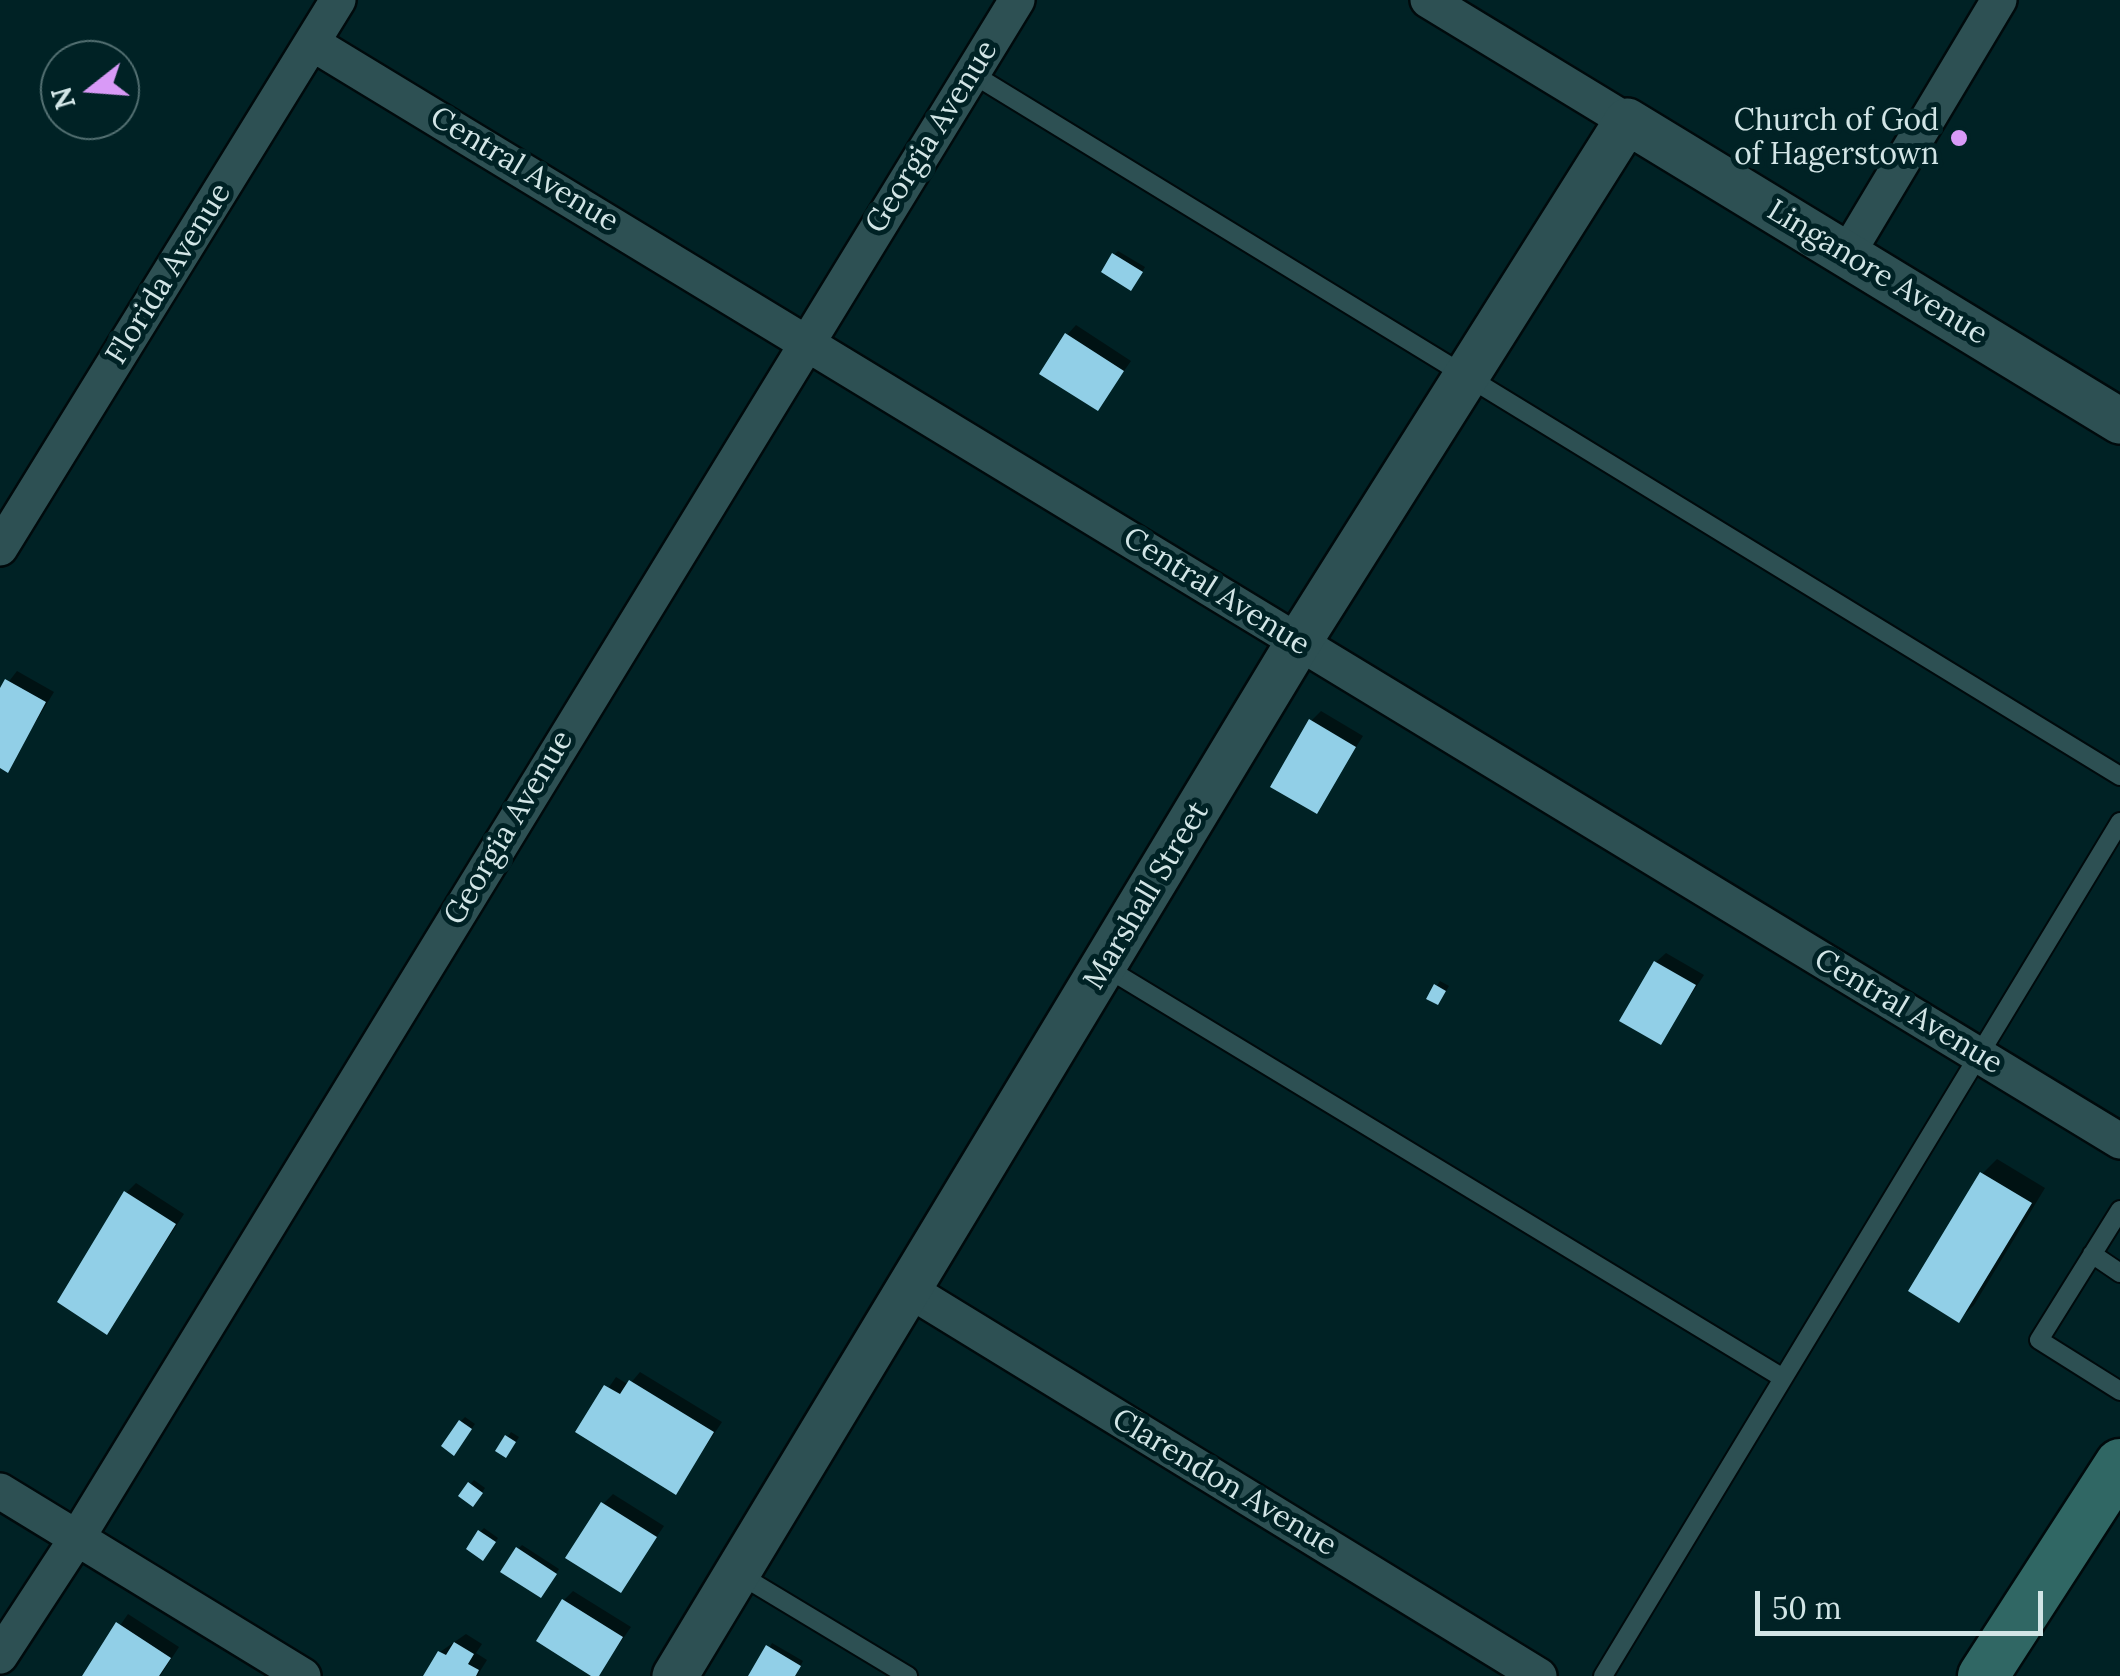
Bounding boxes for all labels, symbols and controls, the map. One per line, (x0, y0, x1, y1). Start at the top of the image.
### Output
street label: Georgia Avenue (858, 34, 1006, 240)
north arrow (40, 40, 140, 140)
text: N (43, 83, 84, 114)
street label: Central Avenue (423, 100, 625, 240)
place label: Church of God of Hagerstown (1734, 103, 1939, 174)
marker: Church of God of Hagerstown (1948, 127, 1970, 149)
street label: Florida Avenue (99, 177, 239, 371)
street label: Linganore Avenue (1760, 193, 1994, 353)
street label: Central Avenue (1116, 520, 1316, 664)
street label: Georgia Avenue (437, 724, 581, 932)
street label: Marshall Street (1077, 796, 1217, 996)
street label: Central Avenue (1807, 942, 2009, 1082)
street label: Clarendon Avenue (1105, 1402, 1343, 1564)
scale bar (1760, 1571, 2048, 1633)
text: 50 m (1772, 1589, 1842, 1627)

